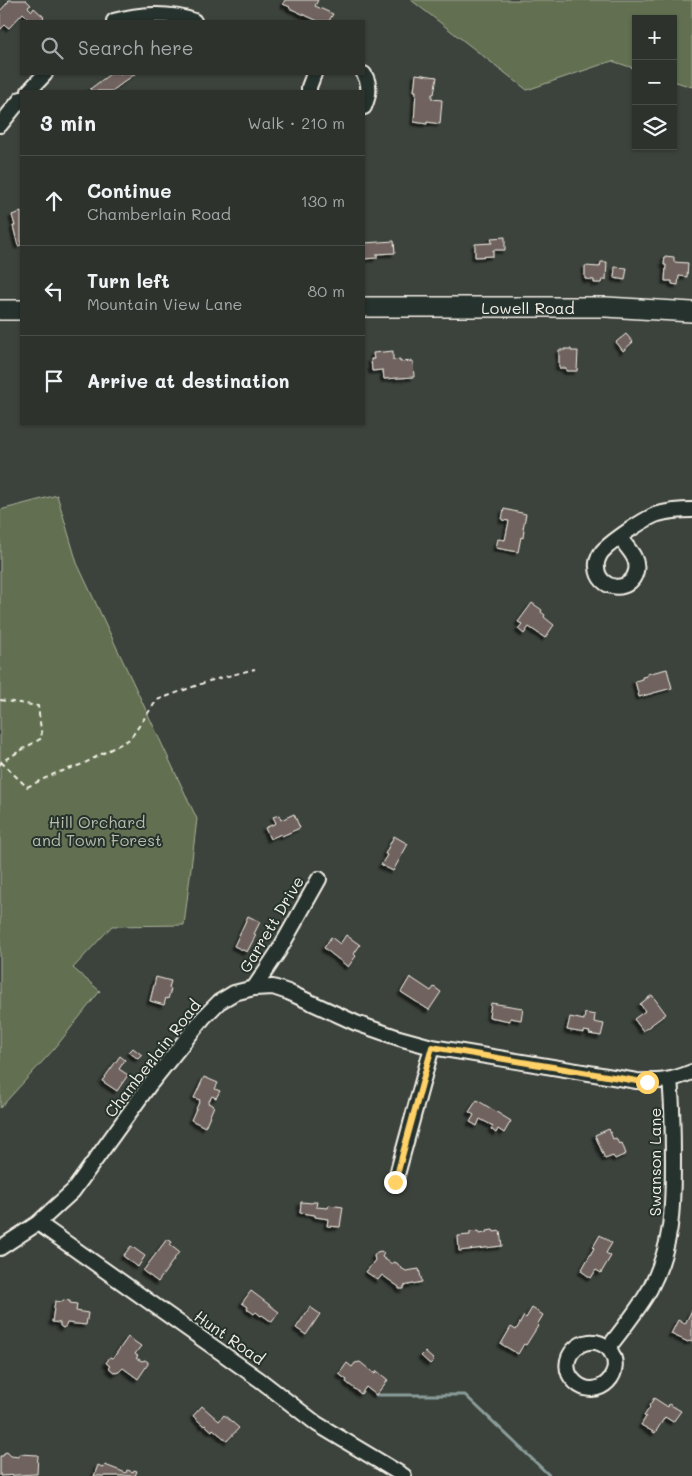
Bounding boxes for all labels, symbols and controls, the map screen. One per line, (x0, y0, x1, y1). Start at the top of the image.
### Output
map controls (632, 15, 677, 150)
button: + (632, 15, 677, 60)
search box (20, 20, 365, 75)
icon: search (38, 34, 66, 62)
text: Search here (78, 35, 194, 60)
button: − (632, 60, 677, 105)
button: layers (632, 105, 677, 150)
text: 3 min (40, 109, 96, 136)
text: Walk · 210 m (247, 112, 345, 133)
text: Continue (87, 178, 172, 203)
icon: ahead (40, 187, 68, 215)
text: 130 m (301, 190, 345, 211)
text: Chamberlain Road (87, 203, 231, 224)
text: Turn left (87, 268, 170, 293)
icon: left (40, 277, 68, 305)
text: 80 m (308, 280, 345, 301)
text: Mountain View Lane (87, 293, 243, 314)
street label: Lowell Road (481, 297, 575, 318)
icon: arrive (40, 367, 68, 395)
text: Arrive at destination (87, 368, 290, 393)
park label: Hill Orchard and Town Forest (32, 811, 162, 850)
street label: Garrett Drive (234, 872, 308, 976)
street label: Chamberlain Road (99, 995, 205, 1121)
route start (636, 1071, 659, 1094)
street label: Swanson Lane (644, 1108, 665, 1216)
route end (384, 1171, 407, 1194)
street label: Hunt Road (191, 1305, 269, 1369)

